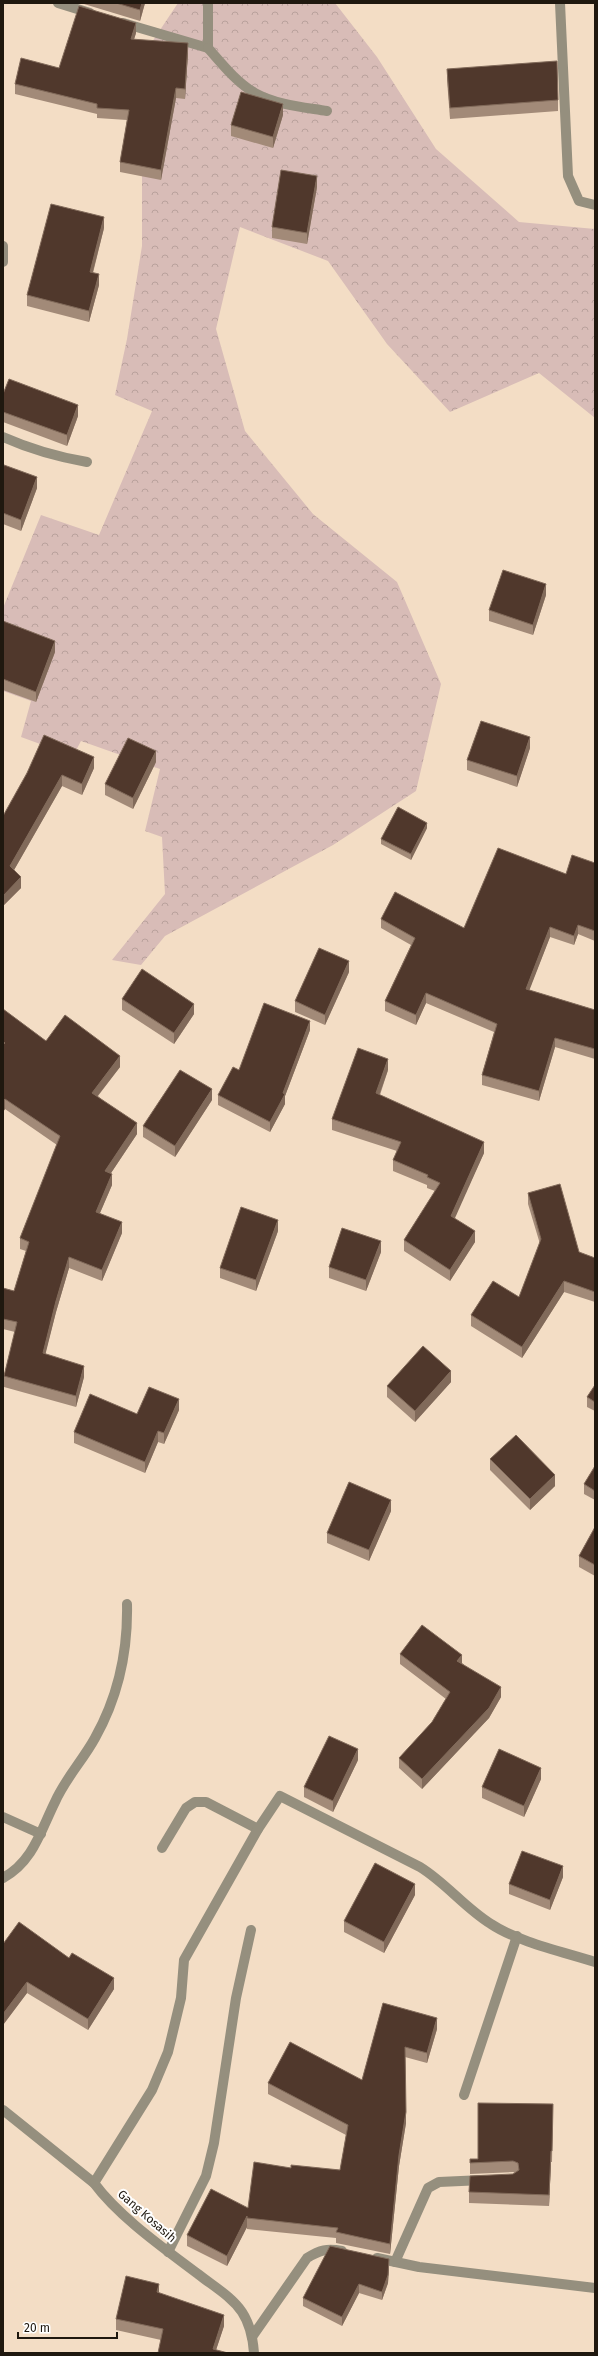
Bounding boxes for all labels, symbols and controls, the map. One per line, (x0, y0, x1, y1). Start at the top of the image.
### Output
street label: Gang Kosasih (115, 2187, 179, 2245)
scale bar (18, 2314, 117, 2340)
text: 20 m (24, 2321, 50, 2335)

